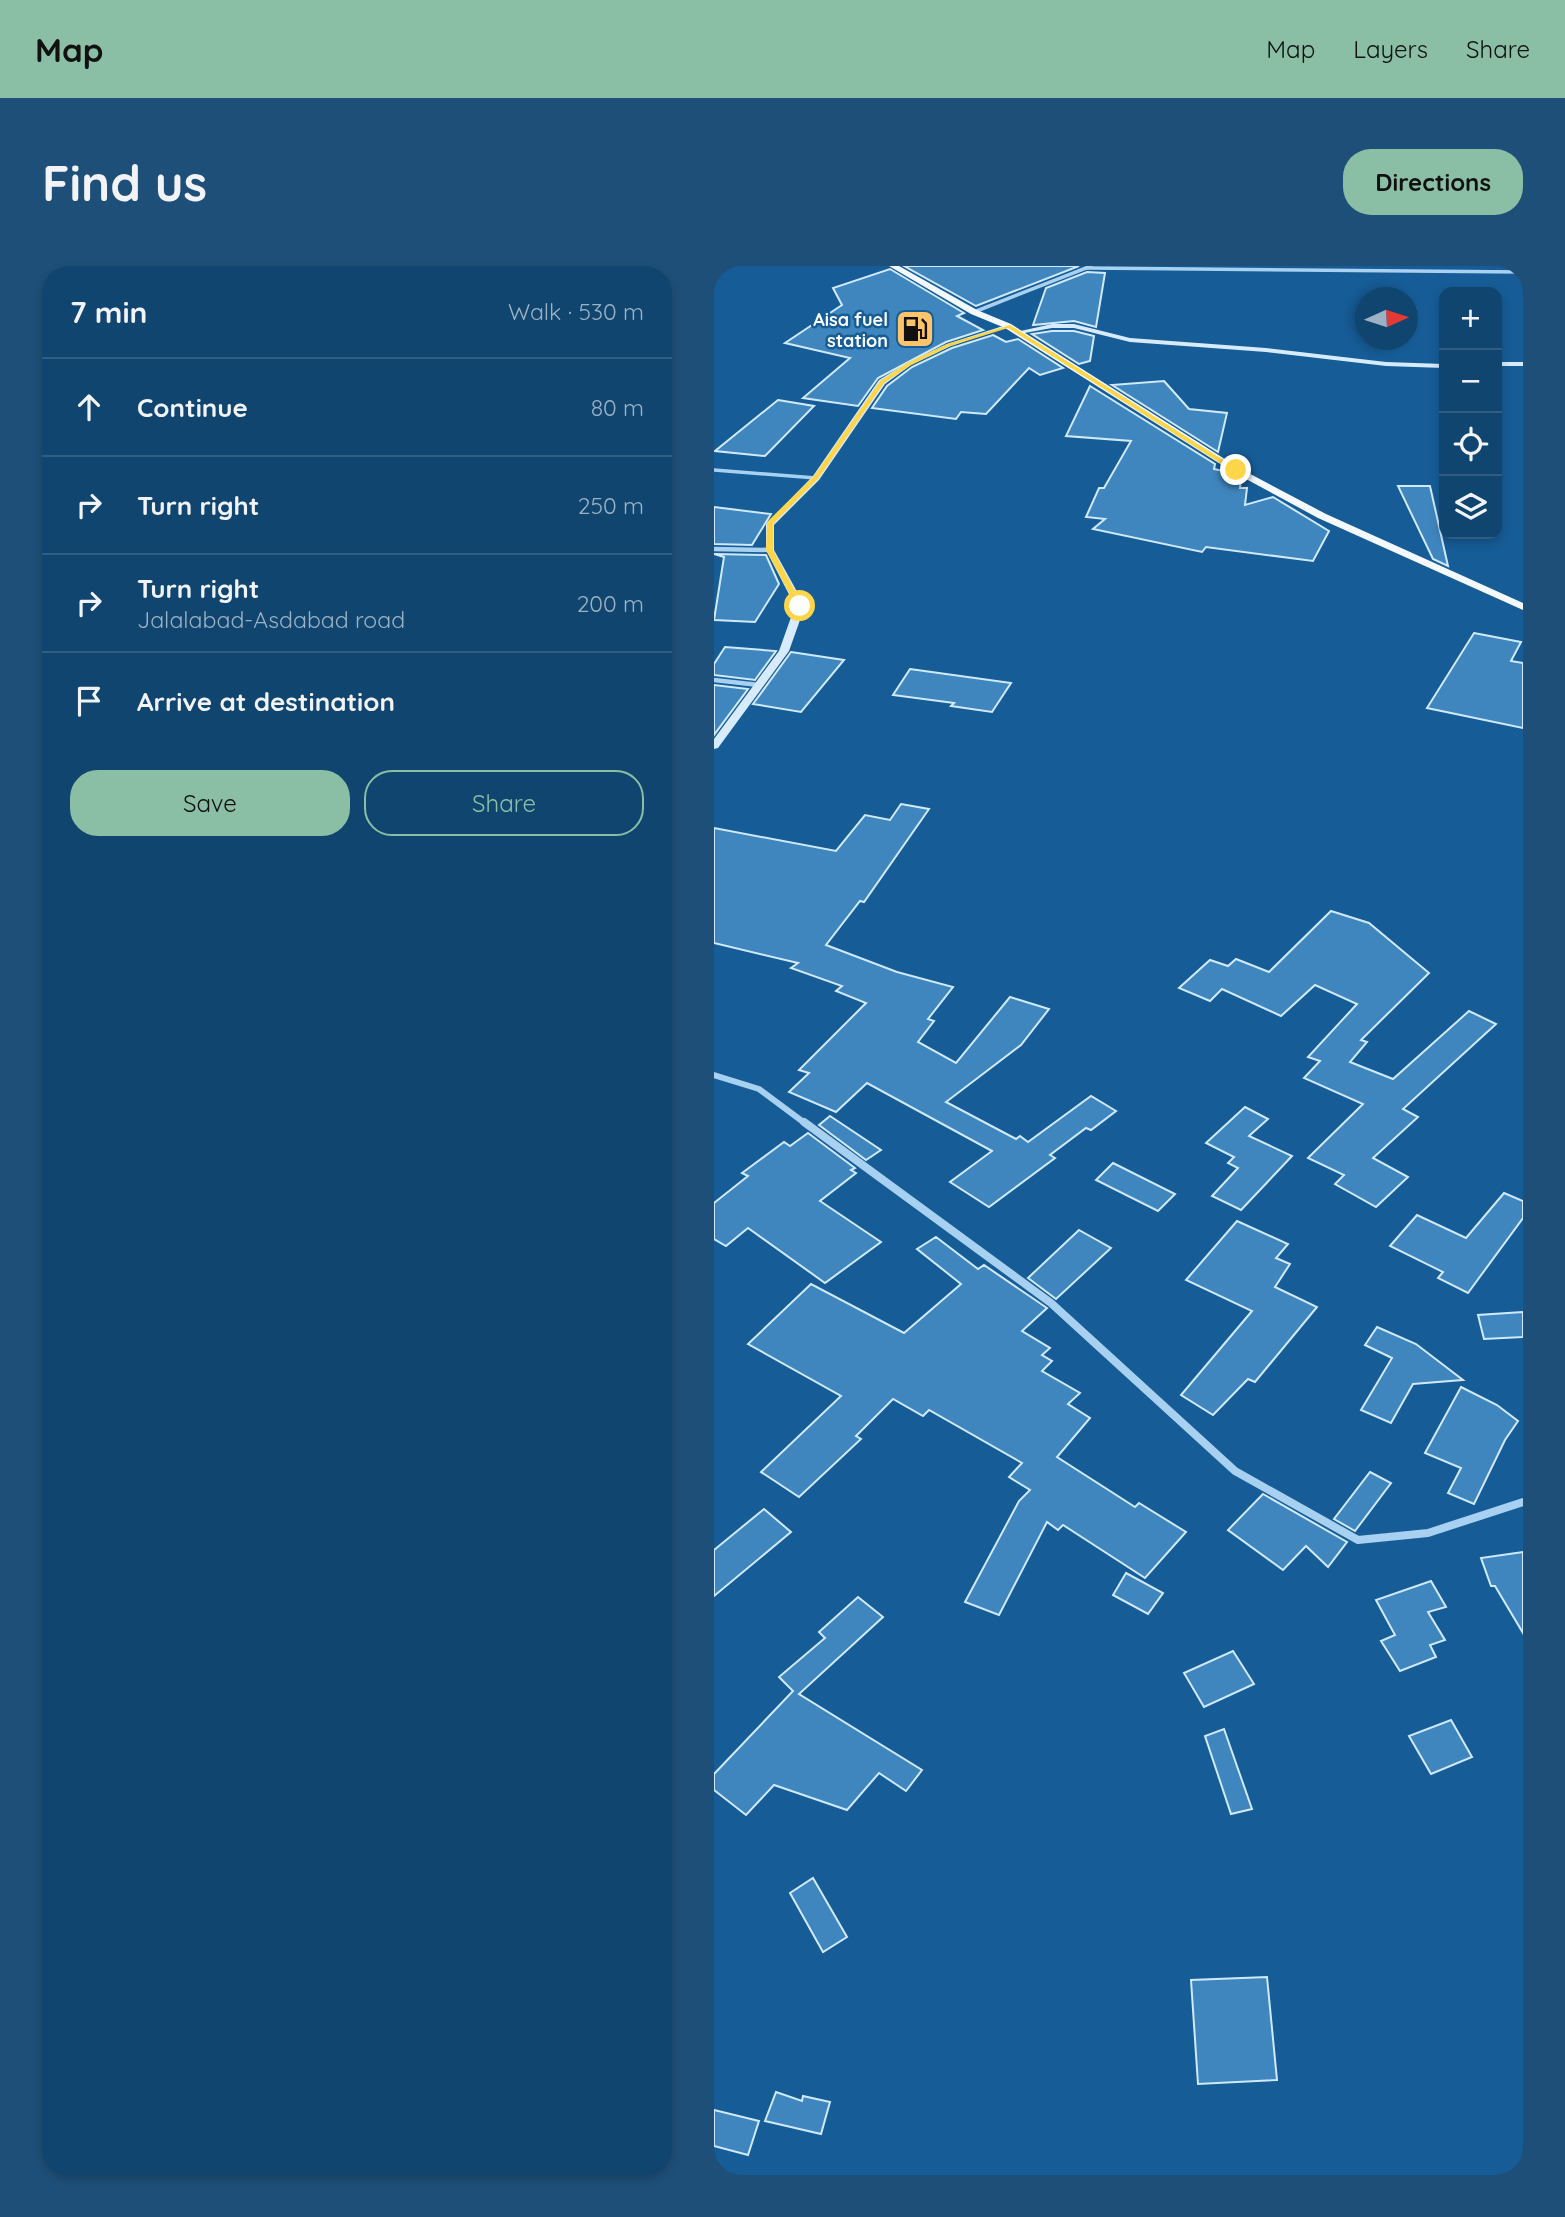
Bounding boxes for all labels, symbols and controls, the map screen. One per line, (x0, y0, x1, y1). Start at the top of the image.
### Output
text: Map (35, 29, 103, 70)
text: Map (1266, 34, 1315, 64)
text: Layers (1353, 34, 1428, 64)
text: Share (1466, 34, 1530, 64)
button: Directions (1343, 149, 1523, 215)
text: Find us (42, 152, 207, 213)
north arrow (1355, 287, 1418, 350)
map controls (1439, 287, 1502, 539)
button: + (1439, 287, 1502, 350)
text: 7 min (70, 293, 148, 331)
text: Walk · 530 m (508, 297, 644, 326)
place label: Aisa fuel station (813, 308, 888, 352)
fuel station icon: Aisa fuel station (894, 308, 936, 350)
button: − (1439, 350, 1502, 413)
icon: ahead (70, 388, 108, 426)
text: Continue (137, 391, 248, 424)
text: 80 m (591, 393, 644, 422)
button: locate (1439, 413, 1502, 476)
route end (1220, 454, 1251, 485)
button: layers (1439, 476, 1502, 539)
icon: right (70, 486, 108, 524)
text: Turn right (137, 489, 259, 522)
text: 250 m (578, 491, 644, 520)
text: Turn right (137, 572, 259, 605)
icon: right (70, 584, 108, 622)
text: 200 m (577, 589, 644, 618)
route start (784, 590, 815, 621)
text: Jalalabad-Asdabad road (137, 605, 405, 634)
icon: arrive (70, 682, 108, 720)
text: Arrive at destination (137, 685, 395, 718)
button: Save (70, 770, 350, 836)
button: Share (364, 770, 644, 836)

